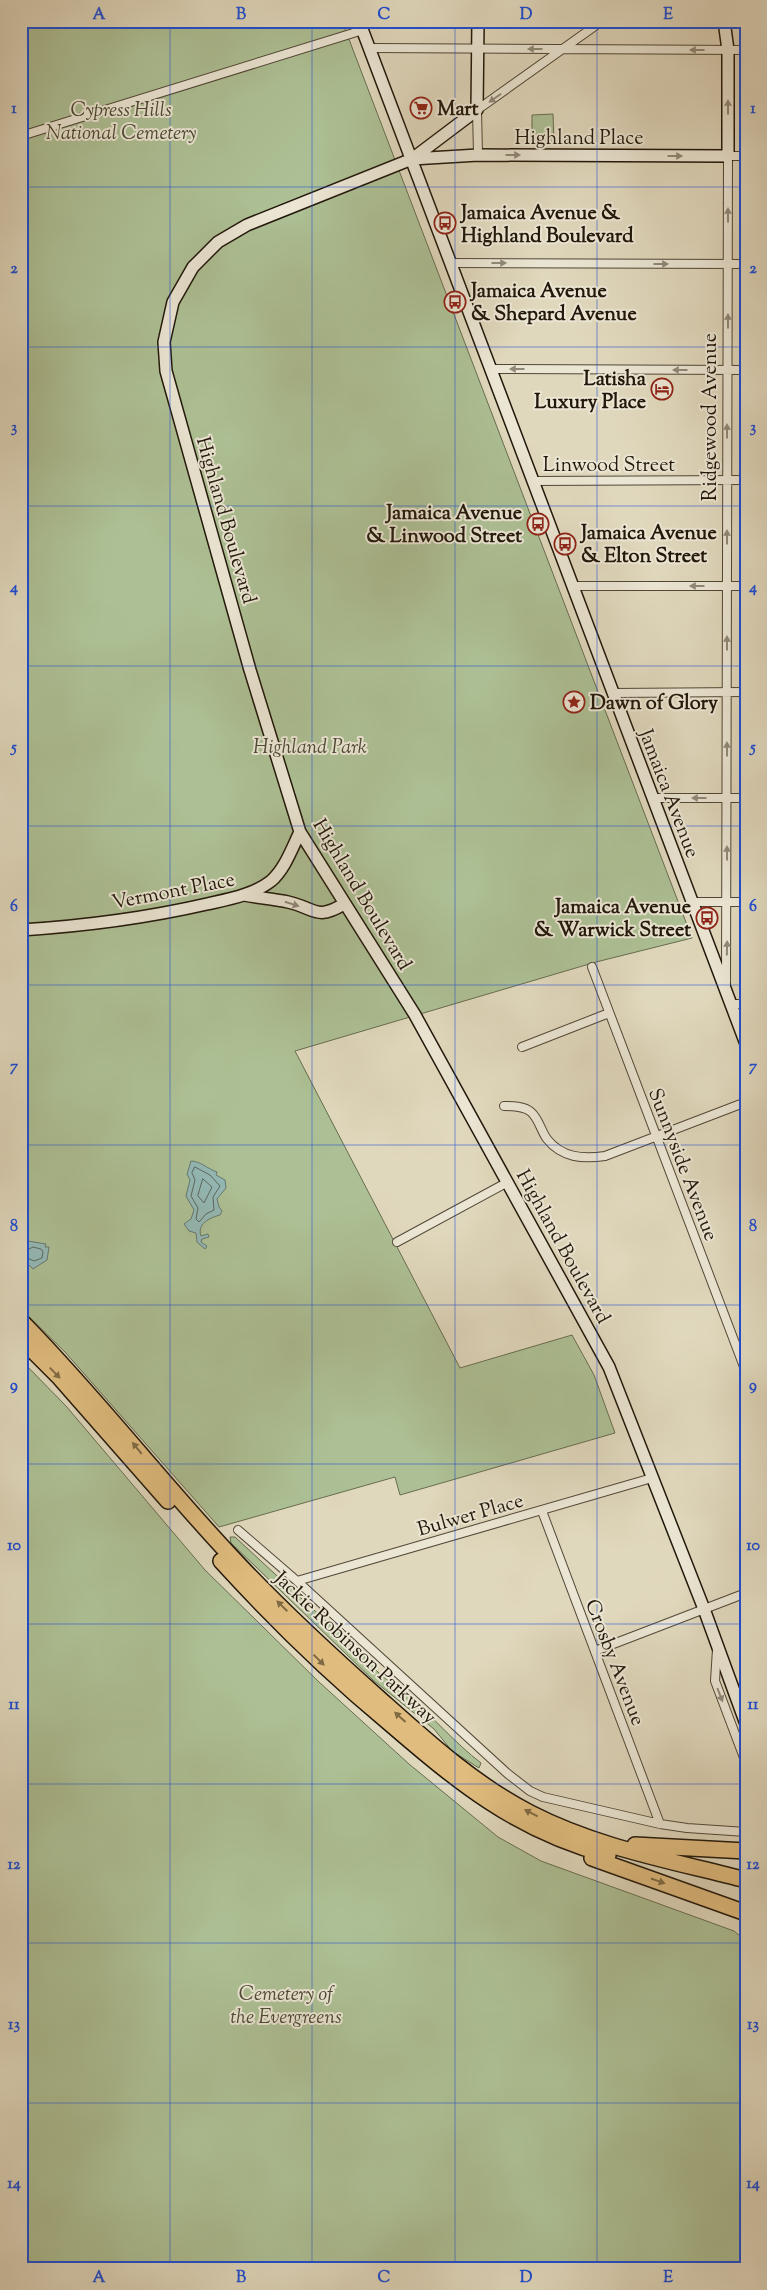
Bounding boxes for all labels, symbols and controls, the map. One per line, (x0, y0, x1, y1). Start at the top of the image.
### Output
text: A (93, 4, 106, 27)
text: B (236, 4, 246, 27)
text: C (378, 4, 391, 27)
text: D (520, 4, 533, 27)
text: E (663, 4, 673, 27)
one-way arrow (526, 45, 542, 53)
one-way arrow (689, 46, 705, 54)
one-way arrow (488, 93, 502, 103)
supermarket icon: Mart (409, 96, 433, 120)
place label: Mart (437, 96, 479, 125)
park label: Cypress Hills National Cemetery (46, 97, 196, 149)
text: 1 (11, 98, 17, 121)
text: 1 (750, 98, 756, 121)
one-way arrow (724, 99, 732, 115)
street label: Highland Place (514, 125, 644, 154)
one-way arrow (505, 151, 521, 159)
one-way arrow (668, 152, 684, 160)
place label: Jamaica Avenue & Highland Boulevard (459, 200, 634, 252)
one-way arrow (724, 207, 732, 223)
bus stop icon: Jamaica Avenue & Highland Boulevard (433, 211, 457, 235)
text: 2 (10, 258, 18, 281)
text: 2 (749, 258, 757, 281)
one-way arrow (491, 259, 507, 267)
one-way arrow (654, 260, 670, 268)
place label: Jamaica Avenue & Shepard Avenue (469, 278, 637, 330)
bus stop icon: Jamaica Avenue & Shepard Avenue (443, 290, 467, 314)
one-way arrow (724, 313, 732, 329)
street label: Ridgewood Avenue (697, 333, 726, 501)
one-way arrow (509, 365, 525, 373)
place label: Latisha Luxury Place (534, 366, 647, 418)
one-way arrow (671, 366, 687, 374)
hotel icon: Latisha Luxury Place (650, 377, 674, 401)
text: 3 (11, 417, 18, 440)
text: 3 (750, 417, 757, 440)
one-way arrow (723, 423, 731, 439)
street label: Highland Boulevard (187, 434, 262, 608)
street label: Linwood Street (543, 452, 675, 481)
place label: Jamaica Avenue & Linwood Street (366, 500, 522, 552)
bus stop icon: Jamaica Avenue & Linwood Street (526, 512, 550, 536)
place label: Jamaica Avenue & Elton Street (579, 520, 717, 572)
one-way arrow (723, 529, 731, 545)
bus stop icon: Jamaica Avenue & Elton Street (553, 532, 577, 556)
text: 4 (9, 577, 18, 600)
text: 4 (748, 577, 757, 600)
one-way arrow (689, 582, 705, 590)
one-way arrow (723, 635, 731, 651)
place icon: Dawn of Glory (562, 690, 586, 714)
place label: Dawn of Glory (590, 690, 718, 719)
street label: Jamaica Avenue (629, 724, 706, 862)
park label: Highland Park (253, 734, 367, 763)
text: 5 (9, 737, 17, 760)
text: 5 (748, 737, 756, 760)
one-way arrow (723, 741, 731, 757)
one-way arrow (690, 794, 706, 802)
street label: Highland Boulevard (304, 814, 418, 977)
one-way arrow (723, 845, 731, 861)
street label: Vermont Place (109, 866, 238, 919)
place label: Jamaica Avenue & Warwick Street (534, 894, 691, 946)
text: 6 (10, 896, 18, 919)
text: 6 (749, 896, 757, 919)
one-way arrow (285, 901, 300, 909)
bus stop icon: Jamaica Avenue & Warwick Street (695, 906, 719, 930)
one-way arrow (723, 940, 731, 956)
text: 7 (10, 1056, 19, 1079)
text: 7 (749, 1056, 758, 1079)
street label: Sunnyside Avenue (639, 1084, 724, 1245)
street label: Highland Boulevard (507, 1165, 616, 1330)
text: 8 (10, 1216, 18, 1239)
text: 8 (749, 1216, 757, 1239)
one-way arrow (49, 1367, 61, 1379)
text: 9 (10, 1375, 18, 1398)
text: 9 (749, 1375, 757, 1398)
one-way arrow (131, 1442, 142, 1455)
street label: Bulwer Place (414, 1487, 527, 1545)
text: 10 (7, 1535, 21, 1558)
text: 10 (746, 1535, 760, 1558)
street label: Jackie Robinson Parkway (266, 1565, 442, 1732)
street label: Crosby Avenue (576, 1595, 651, 1730)
one-way arrow (276, 1600, 288, 1612)
one-way arrow (313, 1654, 325, 1666)
one-way arrow (717, 1687, 724, 1702)
text: 11 (9, 1694, 20, 1717)
text: 11 (748, 1694, 759, 1717)
one-way arrow (395, 1711, 407, 1723)
one-way arrow (523, 1809, 538, 1817)
text: 12 (8, 1854, 21, 1877)
text: 12 (747, 1854, 760, 1877)
one-way arrow (651, 1877, 666, 1885)
park label: Cemetery of the Evergreens (230, 1981, 342, 2033)
text: 13 (8, 2014, 20, 2037)
text: 13 (747, 2014, 759, 2037)
text: 14 (7, 2173, 21, 2196)
text: 14 (746, 2173, 760, 2196)
text: A (93, 2267, 106, 2290)
text: B (236, 2267, 246, 2290)
text: C (378, 2267, 391, 2290)
text: D (520, 2267, 533, 2290)
text: E (663, 2267, 673, 2290)

